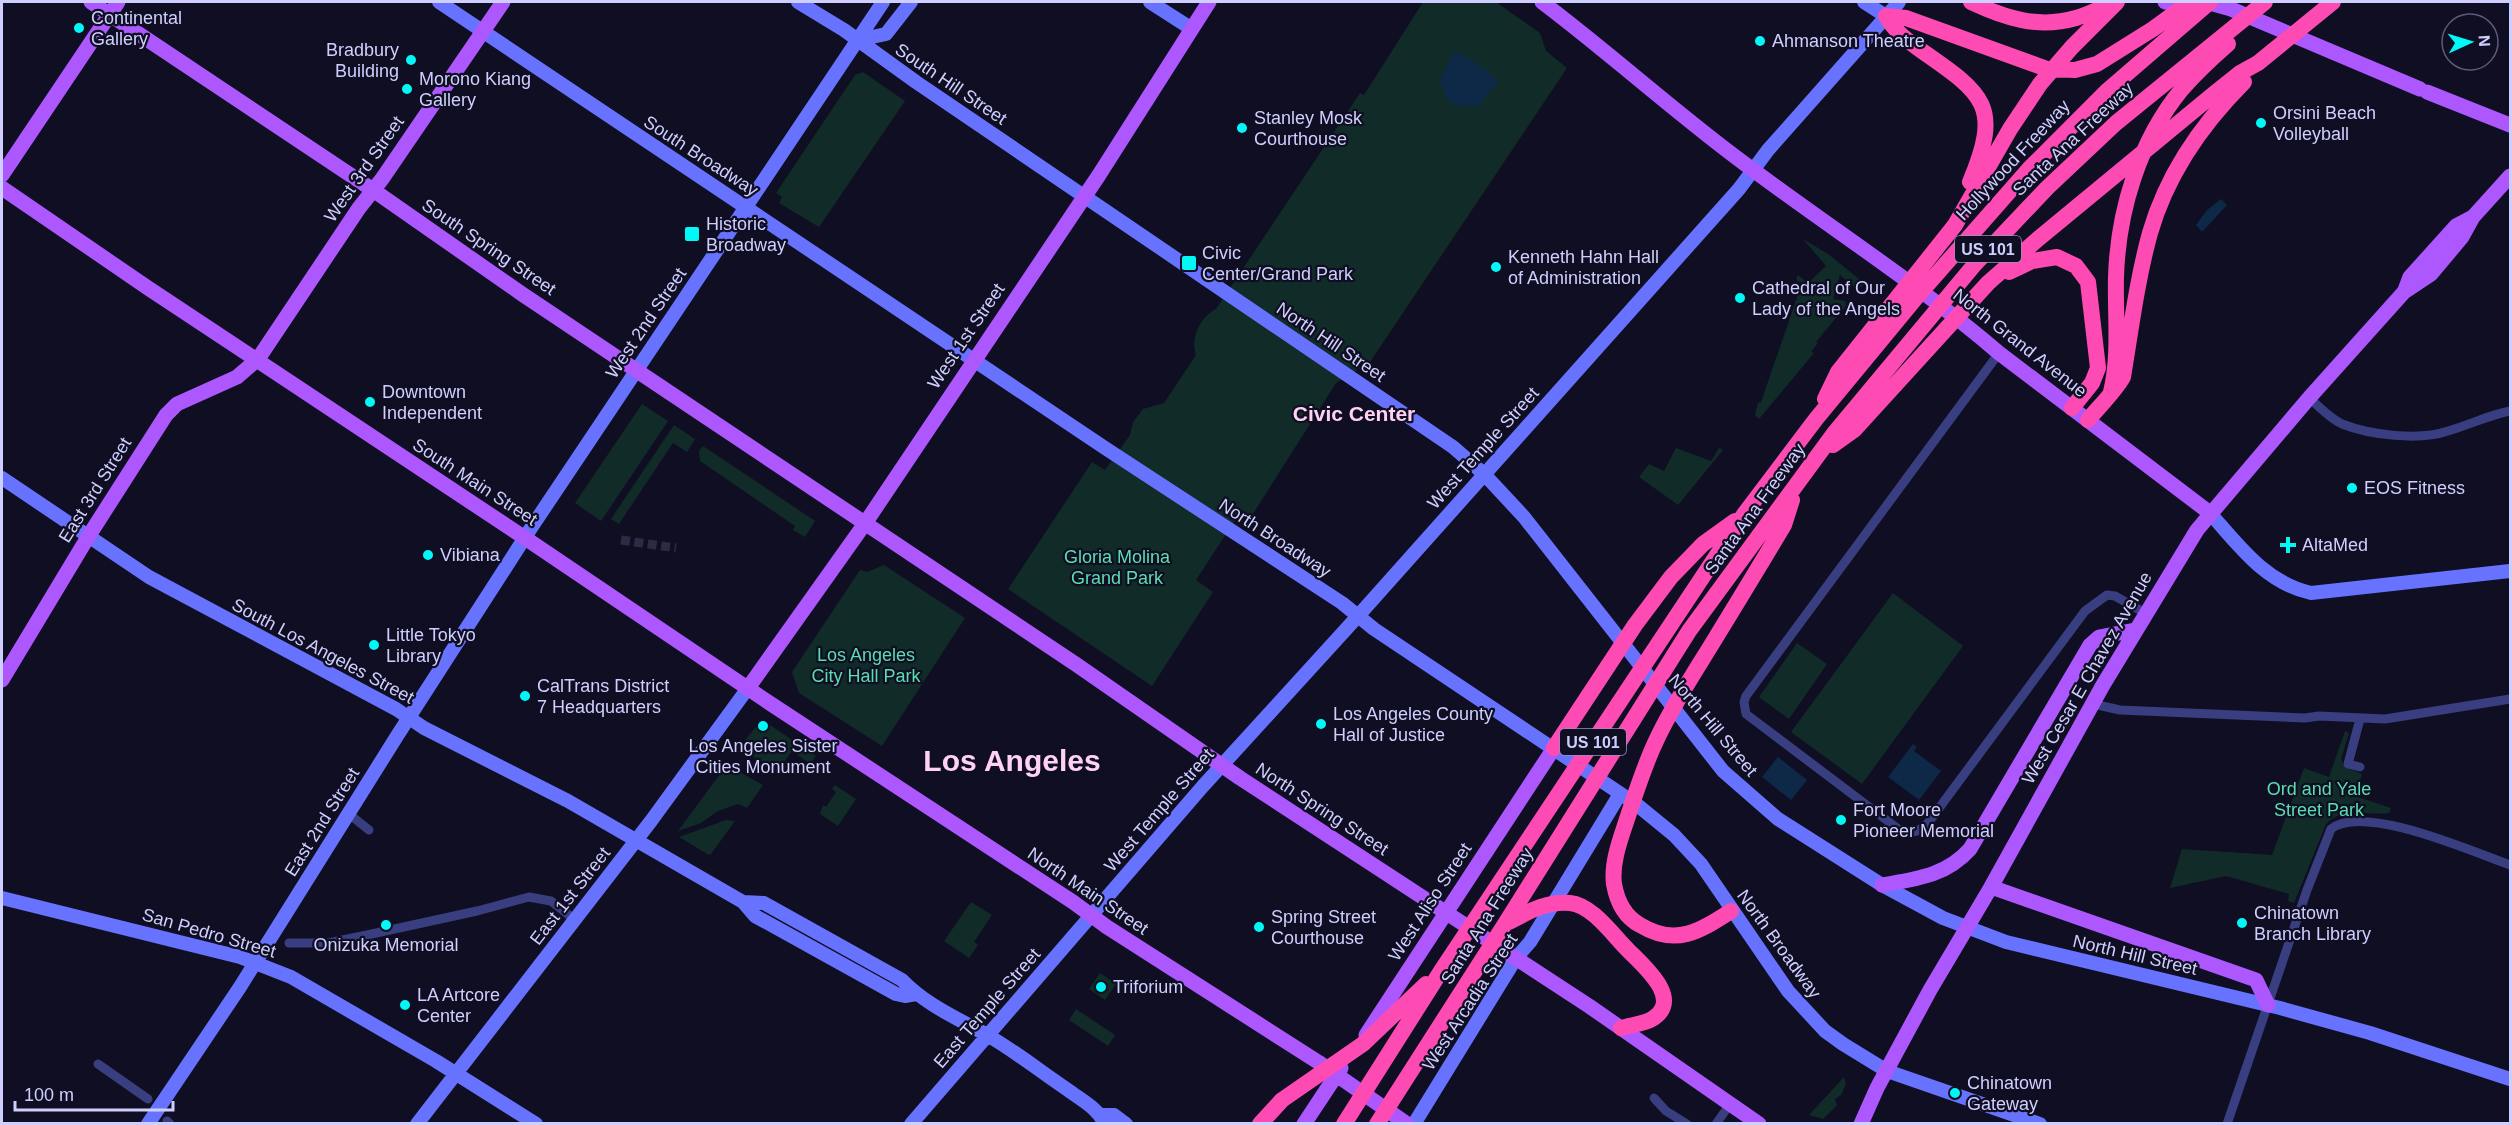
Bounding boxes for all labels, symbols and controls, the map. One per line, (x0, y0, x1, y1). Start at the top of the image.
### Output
place label: Continental Gallery (91, 8, 182, 49)
north arrow (2440, 12, 2500, 72)
marker: Continental Gallery (72, 21, 86, 35)
place label: Ahmanson Theatre (1772, 31, 1925, 51)
marker: Ahmanson Theatre (1753, 34, 1767, 48)
text: N (2476, 35, 2493, 47)
street label: South Hill Street (891, 39, 1011, 129)
place label: Bradbury Building (326, 40, 399, 81)
marker: Bradbury Building (404, 53, 418, 67)
place label: Morono Kiang Gallery (419, 69, 531, 110)
street label: Santa Ana Freeway (2009, 78, 2137, 200)
marker: Morono Kiang Gallery (400, 82, 414, 96)
street label: Hollywood Freeway (1952, 96, 2074, 224)
place label: Orsini Beach Volleyball (2273, 103, 2376, 144)
place label: Stanley Mosk Courthouse (1254, 108, 1363, 149)
street label: West 3rd Street (320, 112, 408, 226)
street label: South Broadway (640, 112, 762, 200)
marker: Orsini Beach Volleyball (2254, 116, 2268, 130)
marker: Stanley Mosk Courthouse (1235, 121, 1249, 135)
street label: South Spring Street (418, 195, 560, 299)
place label: Historic Broadway (706, 214, 786, 255)
marker: Historic Broadway (683, 225, 701, 243)
road number: US 101 (1955, 236, 2021, 262)
place label: Civic Center/Grand Park (1202, 243, 1354, 284)
place label: Kenneth Hahn Hall of Administration (1508, 247, 1659, 288)
marker: Civic Center/Grand Park (1180, 254, 1198, 272)
marker: Kenneth Hahn Hall of Administration (1489, 260, 1503, 274)
street label: West 2nd Street (602, 264, 690, 382)
place label: Cathedral of Our Lady of the Angels (1752, 278, 1900, 319)
street label: West 1st Street (923, 280, 1009, 392)
street label: North Grand Avenue (1949, 285, 2091, 401)
marker: Cathedral of Our Lady of the Angels (1733, 291, 1747, 305)
street label: North Hill Street (1273, 298, 1389, 386)
place label: Downtown Independent (382, 382, 482, 423)
street label: West Temple Street (1423, 383, 1543, 513)
marker: Downtown Independent (363, 395, 377, 409)
district label: Civic Center (1293, 402, 1415, 425)
street label: East 3rd Street (55, 434, 135, 546)
street label: South Main Street (409, 434, 541, 530)
street label: Santa Ana Freeway (1701, 440, 1809, 578)
place label: EOS Fitness (2364, 478, 2465, 498)
marker: EOS Fitness (2345, 481, 2359, 495)
street label: North Broadway (1215, 494, 1335, 582)
place label: AltaMed (2302, 535, 2368, 555)
marker: AltaMed (2279, 536, 2297, 554)
place label: Vibiana (440, 545, 501, 565)
park label: Gloria Molina Grand Park (1064, 547, 1171, 588)
marker: Vibiana (421, 548, 435, 562)
street label: West Cesar E Chavez Avenue (2018, 568, 2156, 788)
street label: South Los Angeles Street (229, 594, 417, 708)
place label: Little Tokyo Library (386, 625, 476, 666)
marker: Little Tokyo Library (367, 638, 381, 652)
park label: Los Angeles City Hall Park (811, 645, 922, 686)
street label: North Hill Street (1665, 670, 1761, 780)
place label: CalTrans District 7 Headquarters (537, 676, 669, 717)
marker: CalTrans District 7 Headquarters (518, 689, 532, 703)
place label: Los Angeles County Hall of Justice (1333, 704, 1493, 745)
marker: Los Angeles County Hall of Justice (1314, 717, 1328, 731)
marker: Los Angeles Sister Cities Monument (756, 719, 770, 733)
road number: US 101 (1560, 729, 1626, 755)
place label: Los Angeles Sister Cities Monument (688, 736, 838, 777)
district label: Los Angeles (923, 744, 1101, 777)
street label: West Temple Street (1100, 744, 1218, 876)
street label: North Spring Street (1252, 759, 1392, 859)
street label: East 2nd Street (281, 764, 363, 880)
park label: Ord and Yale Street Park (2267, 779, 2371, 820)
place label: Fort Moore Pioneer Memorial (1853, 800, 1994, 841)
marker: Fort Moore Pioneer Memorial (1834, 813, 1848, 827)
street label: West Aliso Street (1384, 839, 1476, 965)
street label: East 1st Street (526, 843, 614, 949)
street label: North Main Street (1024, 843, 1152, 939)
street label: Santa Ana Freeway (1437, 844, 1537, 988)
street label: North Broadway (1733, 886, 1825, 1002)
place label: Chinatown Branch Library (2254, 903, 2371, 944)
street label: San Pedro Street (140, 904, 278, 962)
place label: Spring Street Courthouse (1271, 907, 1376, 948)
marker: Chinatown Branch Library (2235, 916, 2249, 930)
marker: Onizuka Memorial (379, 918, 393, 932)
marker: Spring Street Courthouse (1252, 920, 1266, 934)
street label: West Arcadia Street (1418, 930, 1522, 1074)
street label: North Hill Street (2071, 931, 2199, 979)
place label: Onizuka Memorial (313, 935, 459, 955)
street label: East Temple Street (930, 944, 1044, 1072)
place label: Triforium (1113, 977, 1183, 997)
marker: Triforium (1094, 980, 1108, 994)
place label: LA Artcore Center (417, 985, 500, 1026)
marker: LA Artcore Center (398, 998, 412, 1012)
place label: Chinatown Gateway (1967, 1073, 2052, 1114)
scale bar (15, 1074, 172, 1112)
text: 100 m (24, 1085, 74, 1105)
marker: Chinatown Gateway (1948, 1086, 1962, 1100)

